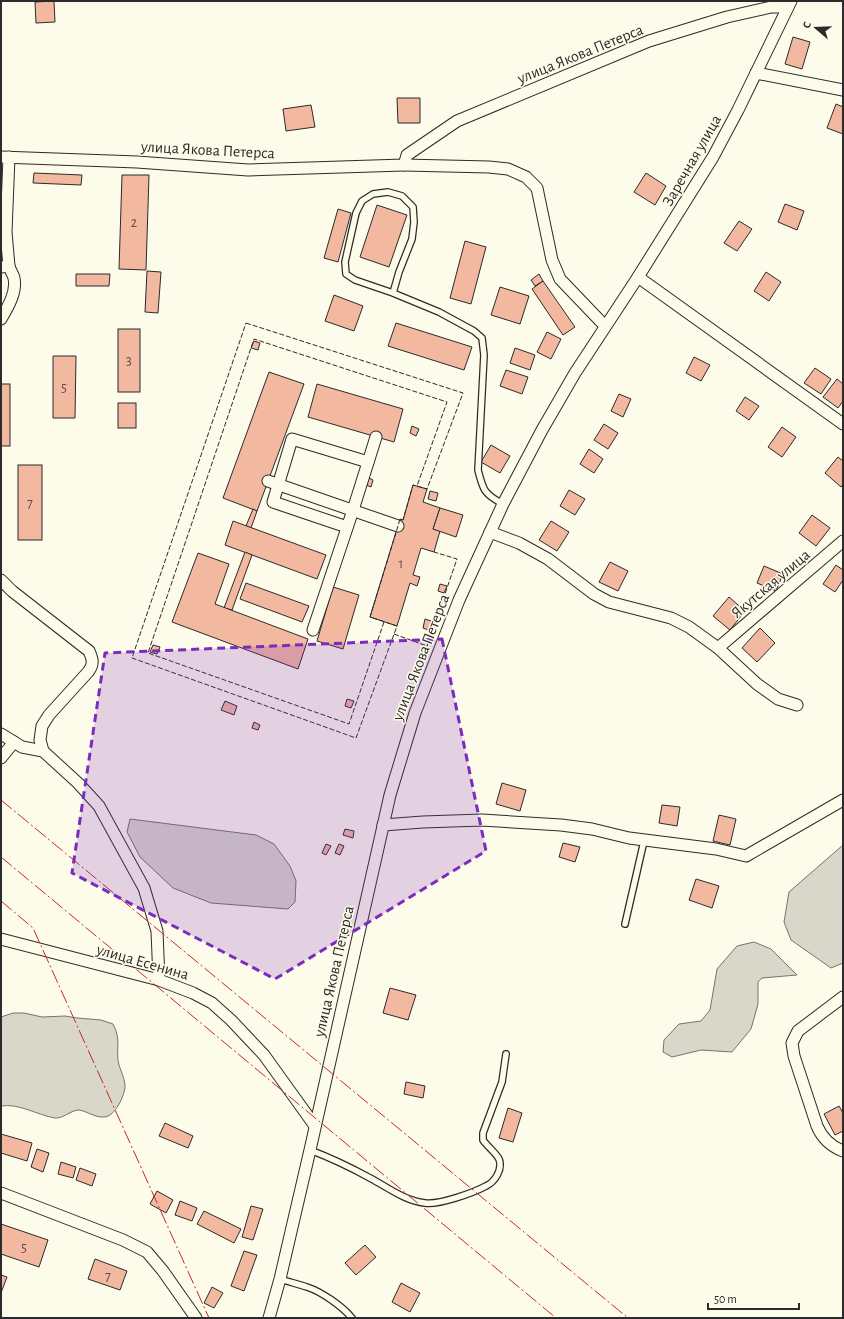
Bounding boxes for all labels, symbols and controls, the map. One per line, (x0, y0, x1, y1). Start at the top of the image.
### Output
north arrow (796, 8, 836, 48)
text: С (801, 20, 813, 30)
street label: улица Якова Петерса (514, 21, 646, 88)
street label: Заречная улица (659, 112, 725, 209)
street label: улица Якова Петерса (140, 138, 275, 162)
house number: 2 (131, 216, 137, 230)
house number: 3 (126, 354, 132, 368)
house number: 5 (61, 381, 67, 395)
house number: 7 (27, 496, 33, 510)
street label: Якутская улица (728, 546, 814, 622)
house number: 1 (399, 557, 403, 571)
street label: улица Якова Петерса (389, 592, 453, 724)
street label: улица Якова Петерса (311, 904, 358, 1040)
street label: улица Есенина (94, 941, 191, 984)
house number: 5 (21, 1241, 27, 1255)
house number: 7 (105, 1269, 111, 1283)
scale bar (708, 1285, 799, 1311)
text: 50 m (714, 1293, 737, 1305)

